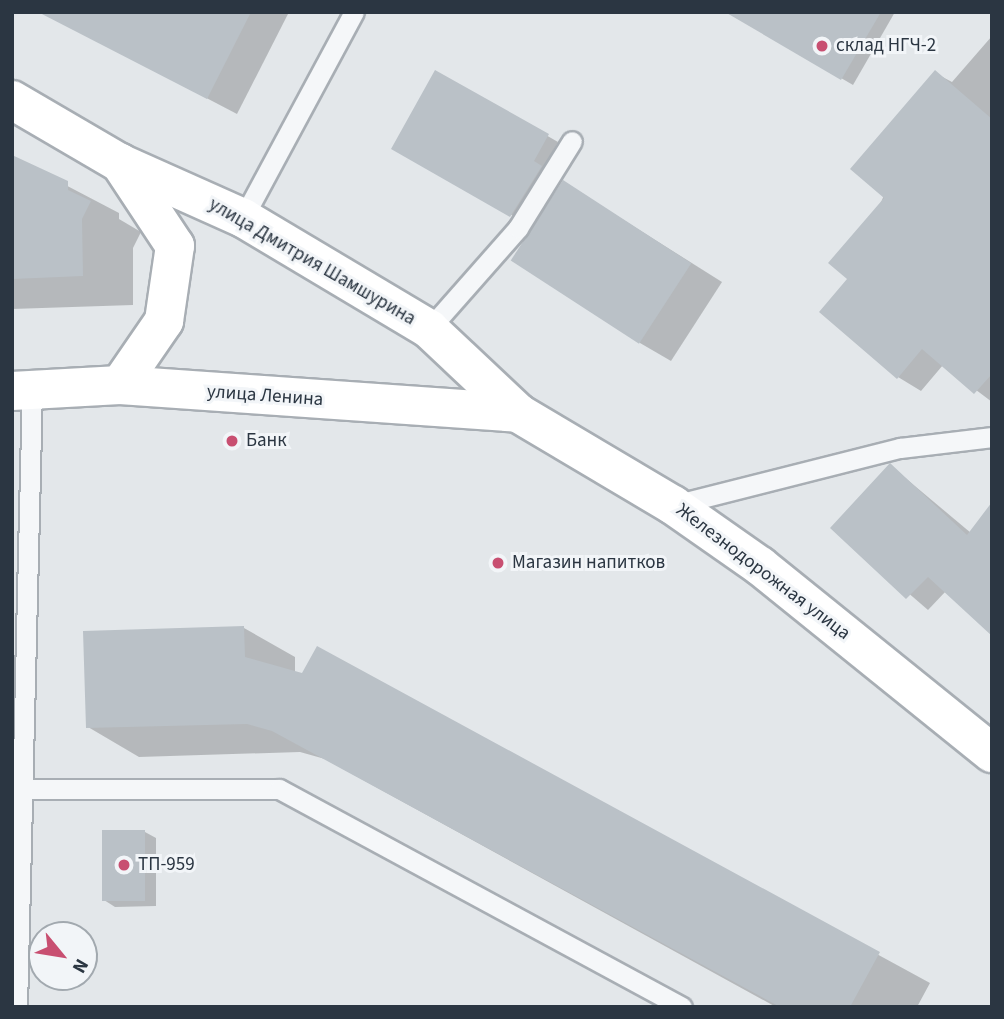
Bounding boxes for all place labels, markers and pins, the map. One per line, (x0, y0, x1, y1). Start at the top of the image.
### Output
place label: склад НГЧ-2 (836, 35, 936, 57)
marker: склад НГЧ-2 (814, 38, 830, 54)
place label: Банк (246, 430, 287, 452)
marker: Банк (224, 433, 240, 449)
place label: Магазин напитков (512, 552, 665, 574)
marker: Магазин напитков (490, 555, 506, 571)
place label: ТП-959 (138, 854, 195, 876)
marker: ТП-959 (116, 857, 132, 873)

